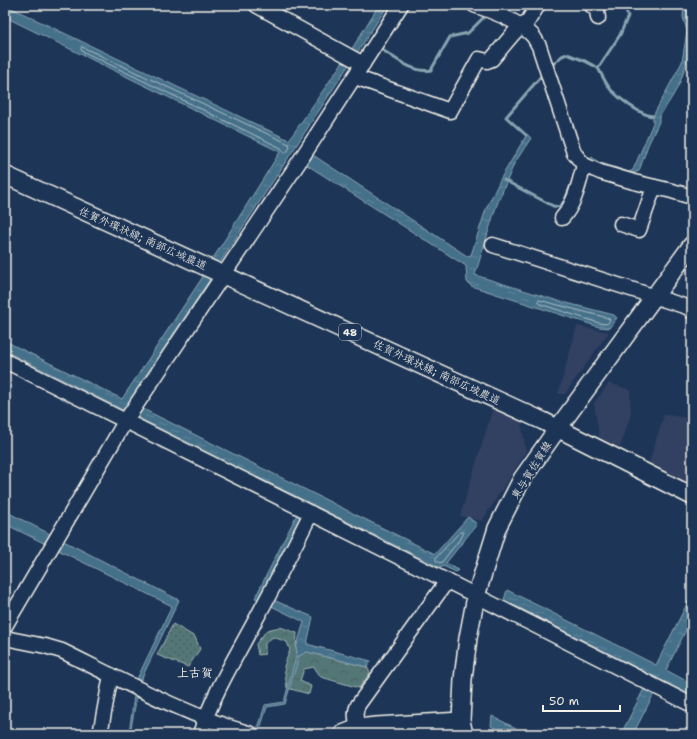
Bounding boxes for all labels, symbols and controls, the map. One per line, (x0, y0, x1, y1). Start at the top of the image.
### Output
street label: 佐賀外環状線; 南部広域農道 (76, 203, 209, 274)
road number: 48 (339, 324, 361, 340)
street label: 佐賀外環状線; 南部広域農道 (371, 336, 503, 409)
street label: 東与賀佐賀線 (508, 438, 555, 502)
district label: 上古賀 (177, 665, 213, 681)
scale bar (543, 687, 620, 713)
text: 50 m (549, 693, 579, 709)

